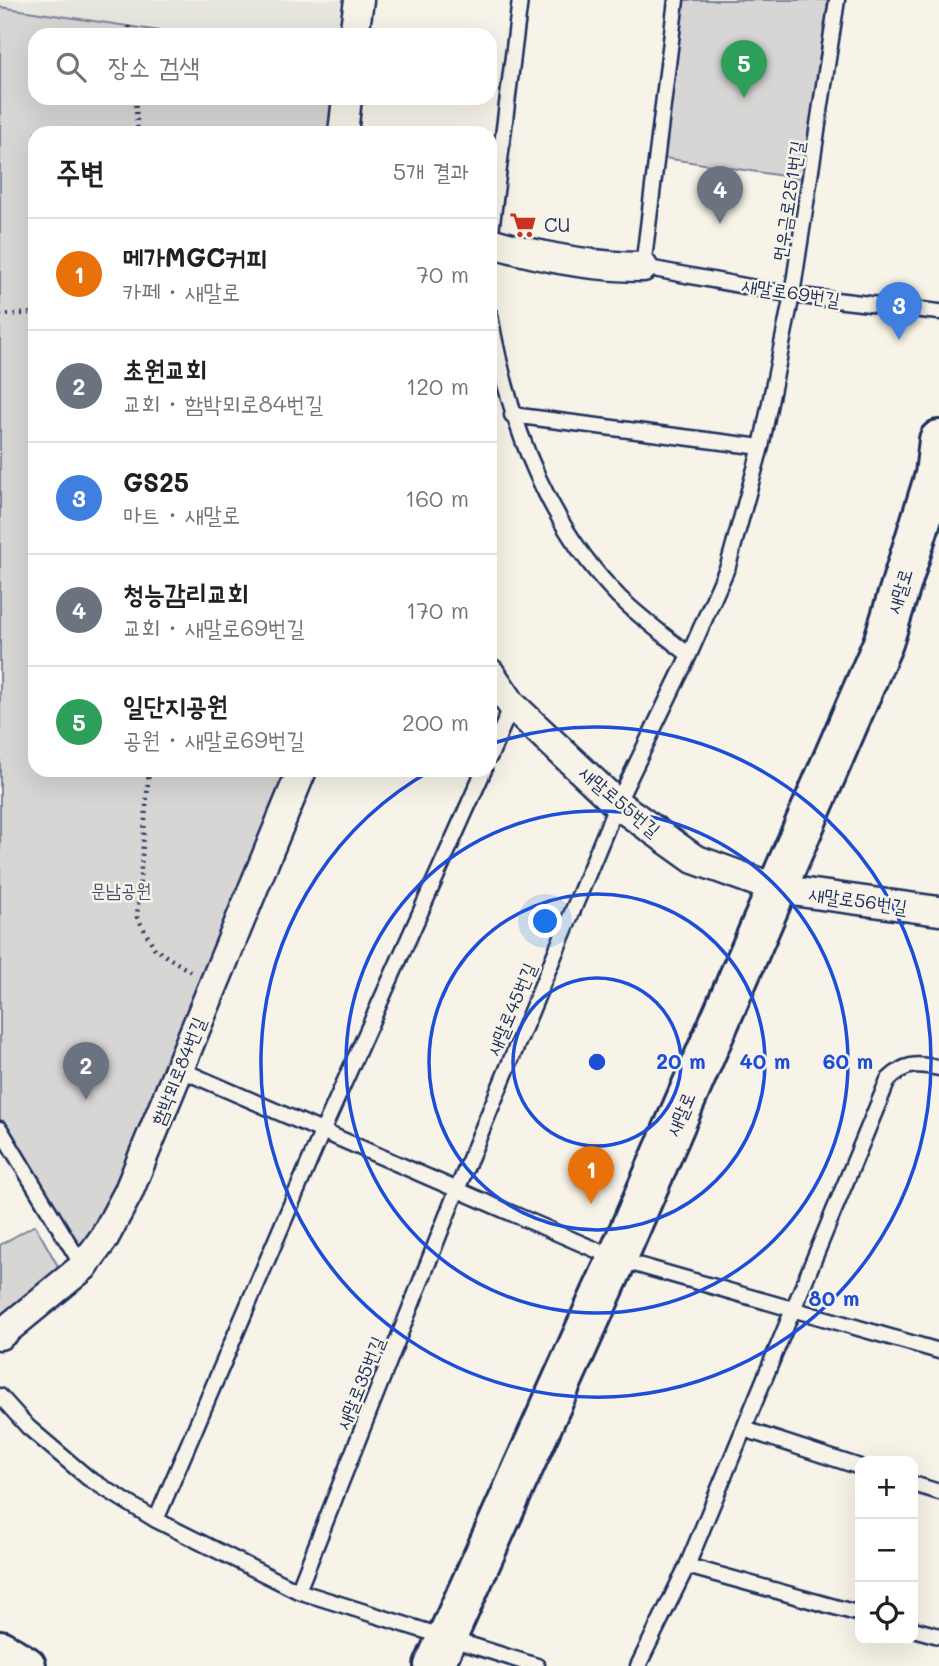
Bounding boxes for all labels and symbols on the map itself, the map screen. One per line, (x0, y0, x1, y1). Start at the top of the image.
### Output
pin: 5 (721, 40, 767, 98)
street label: 먼우금로251번길 (766, 139, 809, 263)
pin: 4 (697, 166, 743, 224)
supermarket icon: CU (508, 210, 538, 240)
place label: CU (544, 212, 570, 237)
street label: 새말로69번길 (740, 271, 842, 312)
pin: 3 (876, 282, 922, 340)
street label: 새말로 (880, 565, 917, 616)
street label: 새말로55번길 (575, 759, 666, 842)
park label: 문남공원 (90, 877, 152, 902)
street label: 새말로56번길 (807, 880, 909, 919)
your location (528, 904, 562, 938)
street label: 새말로45번길 (480, 958, 541, 1059)
street label: 함박뫼로84번길 (145, 1013, 211, 1129)
pin: 2 (63, 1042, 109, 1100)
text: 20 m (656, 1047, 706, 1074)
text: 40 m (739, 1047, 791, 1074)
text: 60 m (823, 1047, 873, 1074)
centre of rings (585, 1050, 609, 1074)
street label: 새말로 (659, 1088, 700, 1140)
pin: 1 (568, 1146, 614, 1204)
text: 80 m (809, 1284, 859, 1311)
street label: 새말로35번길 (329, 1332, 390, 1433)

